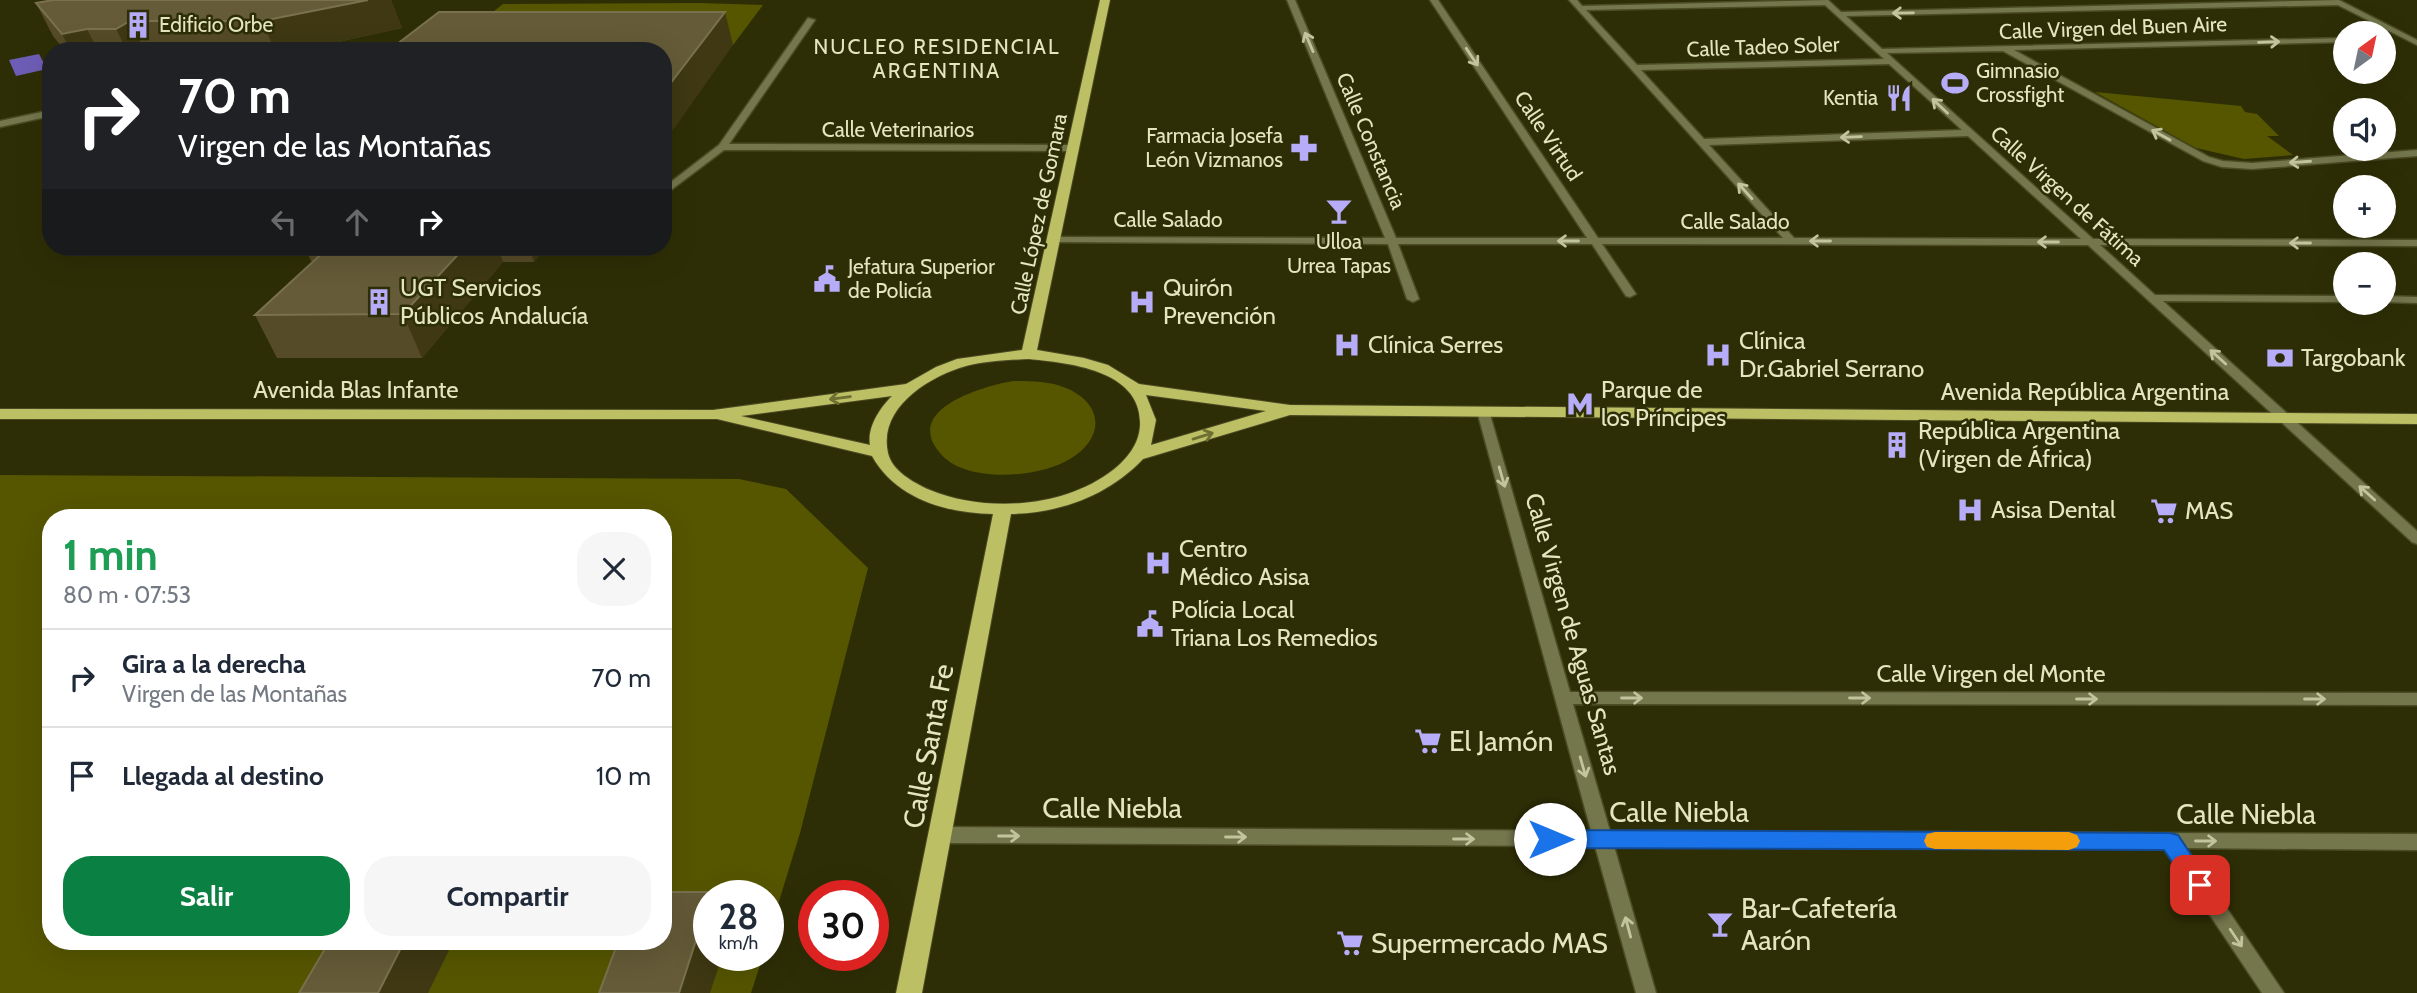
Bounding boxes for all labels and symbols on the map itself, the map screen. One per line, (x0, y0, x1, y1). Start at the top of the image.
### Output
one-way arrow (1891, 6, 1914, 19)
building icon: Edificio Orbe (123, 10, 153, 40)
street label: Calle Virgen del Buen Aire (1999, 11, 2228, 44)
place label: Edificio Orbe (159, 12, 273, 37)
north arrow (2333, 21, 2396, 84)
street label: Calle Tadeo Soler (1686, 31, 1840, 62)
one-way arrow (1301, 32, 1314, 54)
district label: NUCLEO RESIDENCIAL ARGENTINA (813, 34, 1061, 83)
one-way arrow (2258, 35, 2281, 48)
one-way arrow (1465, 47, 1479, 66)
place label: Gimnasio Crossfight (1976, 58, 2064, 107)
sports icon: Gimnasio Crossfight (1940, 68, 1970, 98)
street label: Calle Constancia (1331, 69, 1411, 213)
restaurant icon: Kentia (1884, 83, 1914, 113)
place label: Kentia (1823, 85, 1878, 110)
street label: Calle Virtud (1509, 86, 1588, 185)
one-way arrow (1932, 98, 1949, 115)
street label: Calle López de Gomara (1005, 111, 1072, 317)
street label: Calle Veterinarios (822, 117, 975, 142)
street label: Calle Virgen de Fátima (1986, 120, 2149, 271)
place label: Farmacia Josefa León Vizmanos (1145, 123, 1283, 172)
one-way arrow (2151, 128, 2172, 141)
one-way arrow (1840, 131, 1863, 144)
pharmacy icon: Farmacia Josefa León Vizmanos (1289, 133, 1319, 163)
one-way arrow (2289, 156, 2312, 169)
one-way arrow (1737, 182, 1753, 200)
bar icon: Ulloa Urrea Tapas (1324, 196, 1354, 226)
street label: Calle Salado (1114, 207, 1222, 232)
street label: Calle Salado (1681, 209, 1789, 234)
place label: Ulloa Urrea Tapas (1287, 229, 1391, 278)
one-way arrow (1557, 234, 1580, 248)
one-way arrow (1809, 235, 1832, 248)
one-way arrow (2037, 235, 2060, 249)
one-way arrow (2289, 236, 2312, 250)
place label: Jefatura Superior de Policía (847, 254, 995, 303)
public building icon: Jefatura Superior de Policía (812, 264, 842, 294)
place label: UGT Servicios Públicos Andalucía (400, 273, 589, 330)
place label: Quirón Prevención (1163, 273, 1276, 330)
building icon: UGT Servicios Públicos Andalucía (364, 287, 394, 317)
hospital icon: Quirón Prevención (1127, 287, 1157, 317)
place label: Clínica Dr.Gabriel Serrano (1739, 326, 1924, 383)
hospital icon: Clínica Serres (1332, 330, 1362, 360)
place label: Clínica Serres (1368, 330, 1503, 359)
hospital icon: Clínica Dr.Gabriel Serrano (1703, 340, 1733, 370)
bank icon: Targobank (2265, 343, 2295, 373)
place label: Targobank (2301, 343, 2406, 372)
one-way arrow (2209, 349, 2227, 365)
street label: Avenida Blas Infante (253, 375, 459, 404)
place label: Parque de los Príncipes (1601, 375, 1726, 432)
street label: Avenida República Argentina (1941, 377, 2230, 406)
metro station icon: Parque de los Príncipes (1565, 389, 1595, 419)
one-way arrow (829, 391, 851, 404)
place label: República Argentina (Virgen de África) (1918, 416, 2120, 473)
one-way arrow (1191, 428, 1213, 441)
building icon: República Argentina (Virgen de África) (1882, 430, 1912, 460)
one-way arrow (1496, 466, 1509, 488)
one-way arrow (2359, 484, 2376, 501)
street label: Calle Virgen de Aguas Santas (1519, 490, 1628, 778)
hospital icon: Asisa Dental (1955, 495, 1985, 525)
place label: Asisa Dental (1991, 495, 2116, 524)
supermarket icon: MAS (2149, 496, 2179, 526)
place label: MAS (2185, 496, 2233, 525)
place label: Centro Médico Asisa (1179, 534, 1310, 591)
hospital icon: Centro Médico Asisa (1143, 548, 1173, 578)
place label: Polícia Local Triana Los Remedios (1171, 595, 1378, 652)
public building icon: Polícia Local Triana Los Remedios (1135, 609, 1165, 639)
street label: Calle Virgen del Monte (1876, 659, 2106, 688)
street label: Calle Santa Fe (895, 661, 961, 831)
one-way arrow (1620, 691, 1643, 705)
one-way arrow (1848, 691, 1871, 705)
one-way arrow (2075, 692, 2098, 706)
one-way arrow (2303, 692, 2326, 706)
place label: El Jamón (1449, 724, 1553, 758)
supermarket icon: El Jamón (1413, 726, 1443, 756)
one-way arrow (1578, 756, 1591, 778)
street label: Calle Niebla (1042, 791, 1182, 825)
street label: Calle Niebla (1609, 795, 1749, 829)
street label: Calle Niebla (2176, 797, 2316, 831)
position arrow (1513, 802, 1587, 876)
one-way arrow (997, 829, 1020, 843)
one-way arrow (1225, 830, 1248, 844)
one-way arrow (1452, 832, 1475, 845)
one-way arrow (2194, 834, 2217, 848)
pin (2170, 855, 2230, 915)
speed limit sign: 30 (798, 880, 889, 971)
place label: Bar-Cafetería Aarón (1741, 891, 1898, 957)
bar icon: Bar-Cafetería Aarón (1705, 909, 1735, 939)
one-way arrow (1620, 916, 1633, 938)
place label: Supermercado MAS (1371, 926, 1608, 960)
supermarket icon: Supermercado MAS (1335, 928, 1365, 958)
one-way arrow (2229, 928, 2243, 947)

